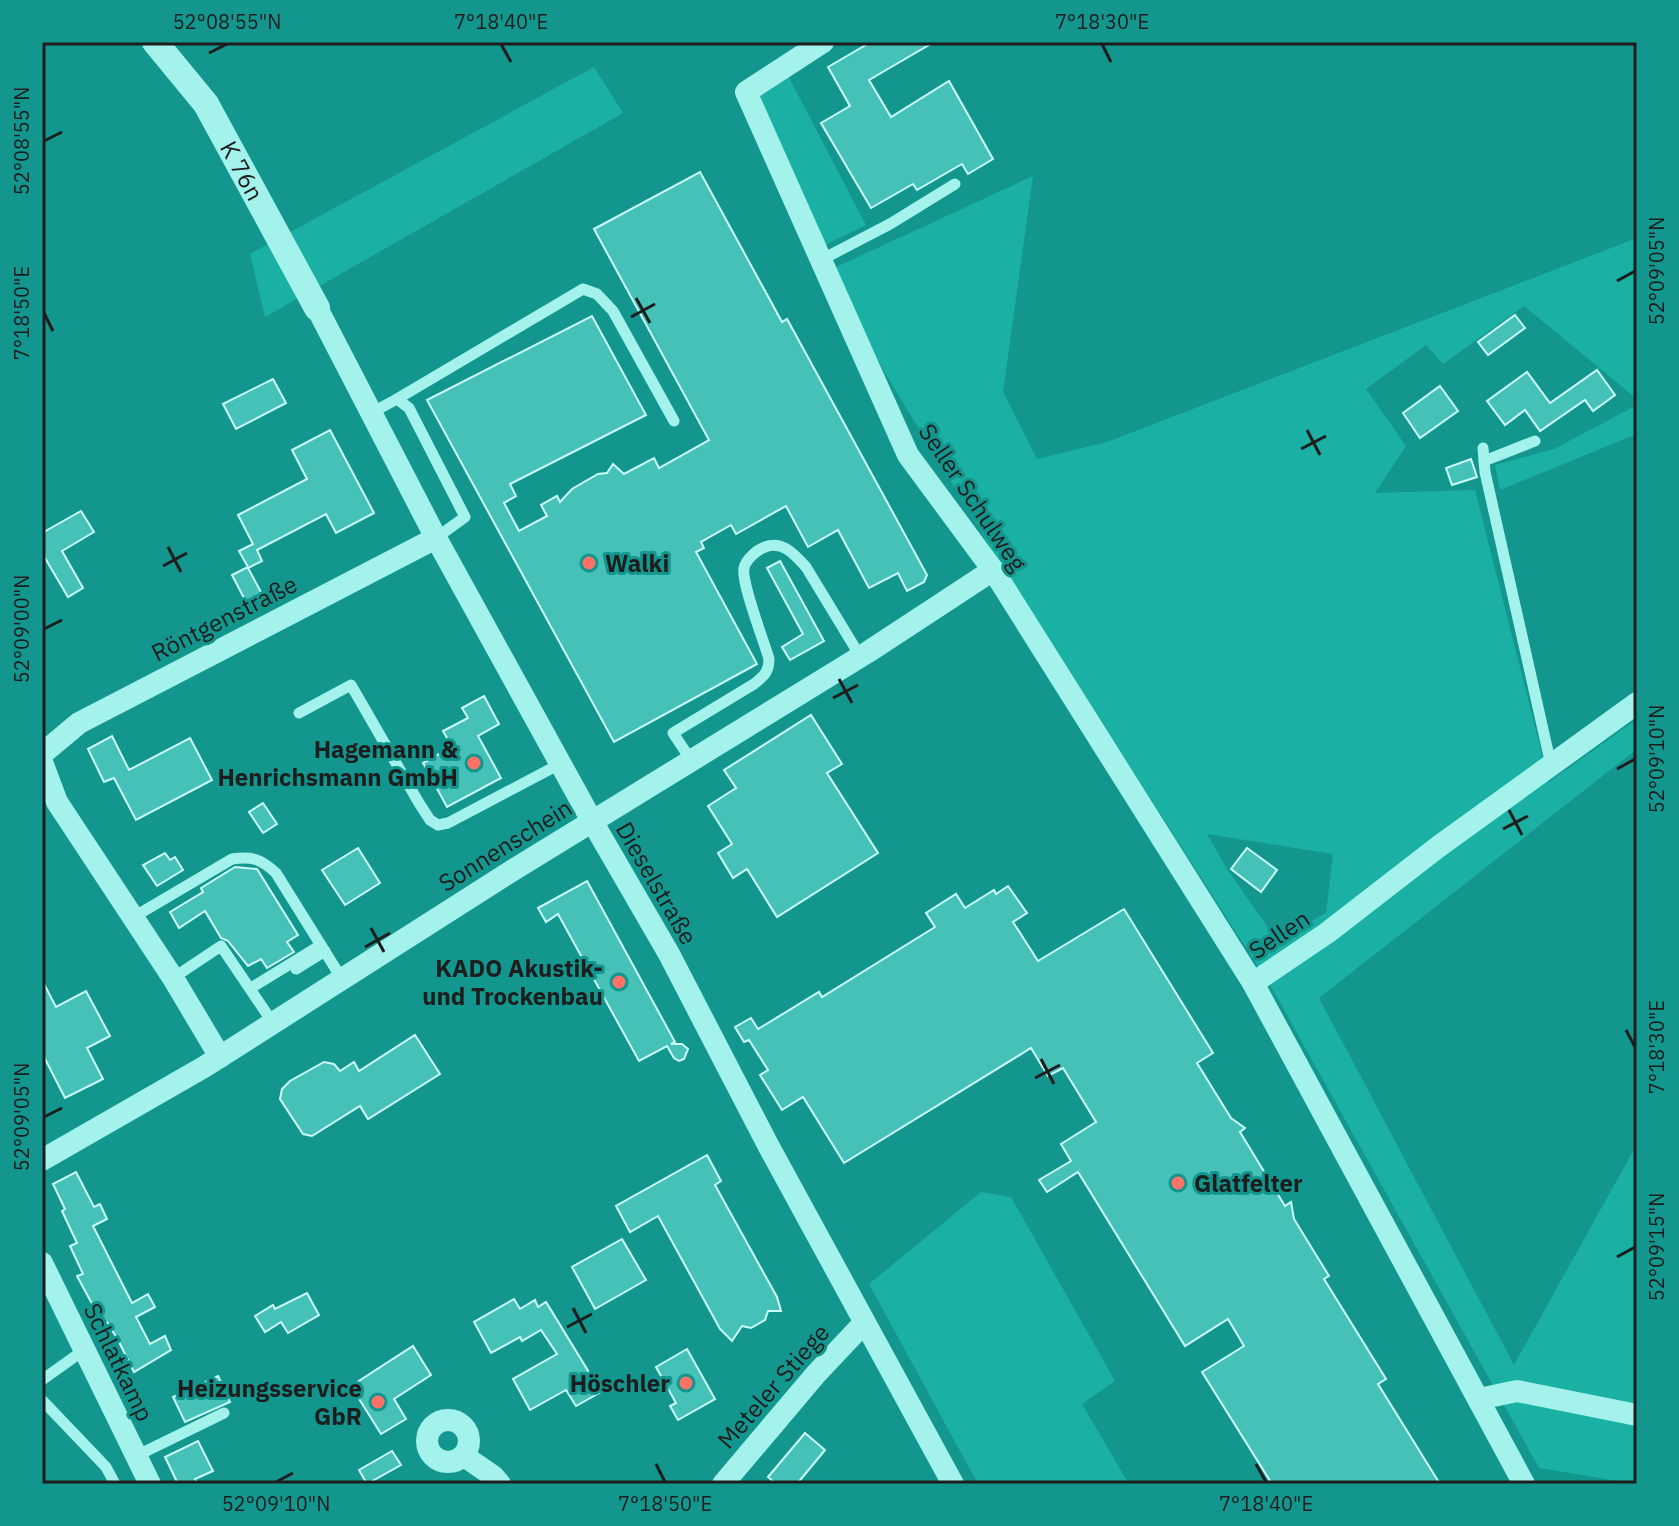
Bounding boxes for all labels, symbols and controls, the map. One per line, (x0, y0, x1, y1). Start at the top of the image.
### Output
text: 52°08'55"N (173, 8, 281, 35)
text: 7°18'40"E (454, 8, 548, 35)
text: 7°18'30"E (1055, 8, 1149, 35)
text: 52°08'55"N (8, 87, 35, 195)
street label: K 76n (213, 135, 271, 206)
text: 52°09'05"N (1643, 217, 1670, 325)
text: 7°18'50"E (8, 266, 35, 360)
street label: Seller Schulweg (912, 417, 1034, 577)
place label: Walki (605, 547, 669, 579)
marker: Walki (580, 554, 598, 572)
street label: Röntgenstraße (146, 568, 302, 668)
text: 52°09'00"N (8, 575, 35, 683)
text: 52°09'10"N (1643, 705, 1670, 813)
place label: Hagemann & Henrichsmann GmbH (217, 733, 459, 793)
marker: Hagemann & Henrichsmann GmbH (465, 754, 483, 772)
street label: Sonnenschein (432, 791, 578, 899)
street label: Dieselstraße (609, 816, 705, 950)
street label: Sellen (1242, 902, 1316, 966)
place label: KADO Akustik- und Trockenbau (422, 952, 603, 1012)
marker: KADO Akustik- und Trockenbau (610, 973, 628, 991)
text: 7°18'30"E (1643, 1000, 1670, 1094)
text: 52°09'05"N (8, 1063, 35, 1171)
place label: Glatfelter (1194, 1167, 1303, 1199)
marker: Glatfelter (1169, 1174, 1187, 1192)
text: 52°09'15"N (1643, 1193, 1670, 1301)
street label: Schlatkamp (77, 1298, 161, 1426)
street label: Meteler Stiege (710, 1317, 836, 1455)
place label: Höschler (570, 1367, 670, 1399)
place label: Heizungsservice GbR (177, 1372, 362, 1432)
marker: Höschler (677, 1374, 695, 1392)
marker: Heizungsservice GbR (369, 1393, 387, 1411)
text: 52°09'10"N (222, 1490, 330, 1517)
text: 7°18'50"E (618, 1490, 712, 1517)
text: 7°18'40"E (1219, 1490, 1313, 1517)

